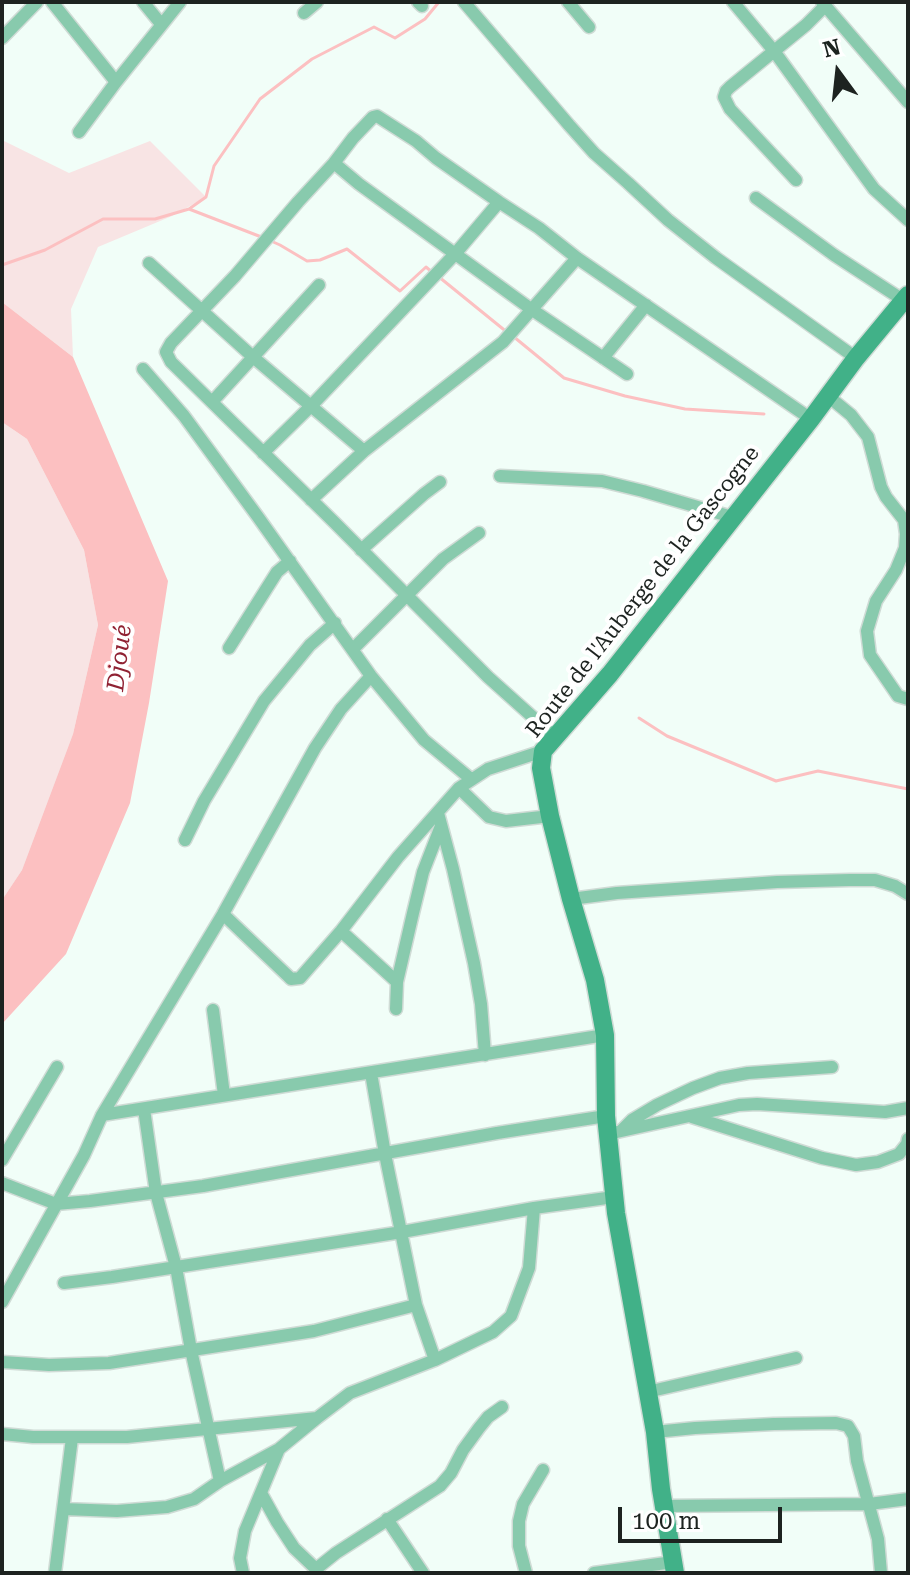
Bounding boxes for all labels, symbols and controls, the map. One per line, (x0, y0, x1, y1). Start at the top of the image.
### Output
north arrow (798, 32, 878, 112)
text: N (820, 34, 843, 63)
street label: Route de l'Auberge de la Gascogne (521, 441, 765, 743)
water label: Djoué (102, 623, 138, 693)
scale bar (622, 1491, 786, 1541)
text: 100 m (632, 1507, 700, 1535)

